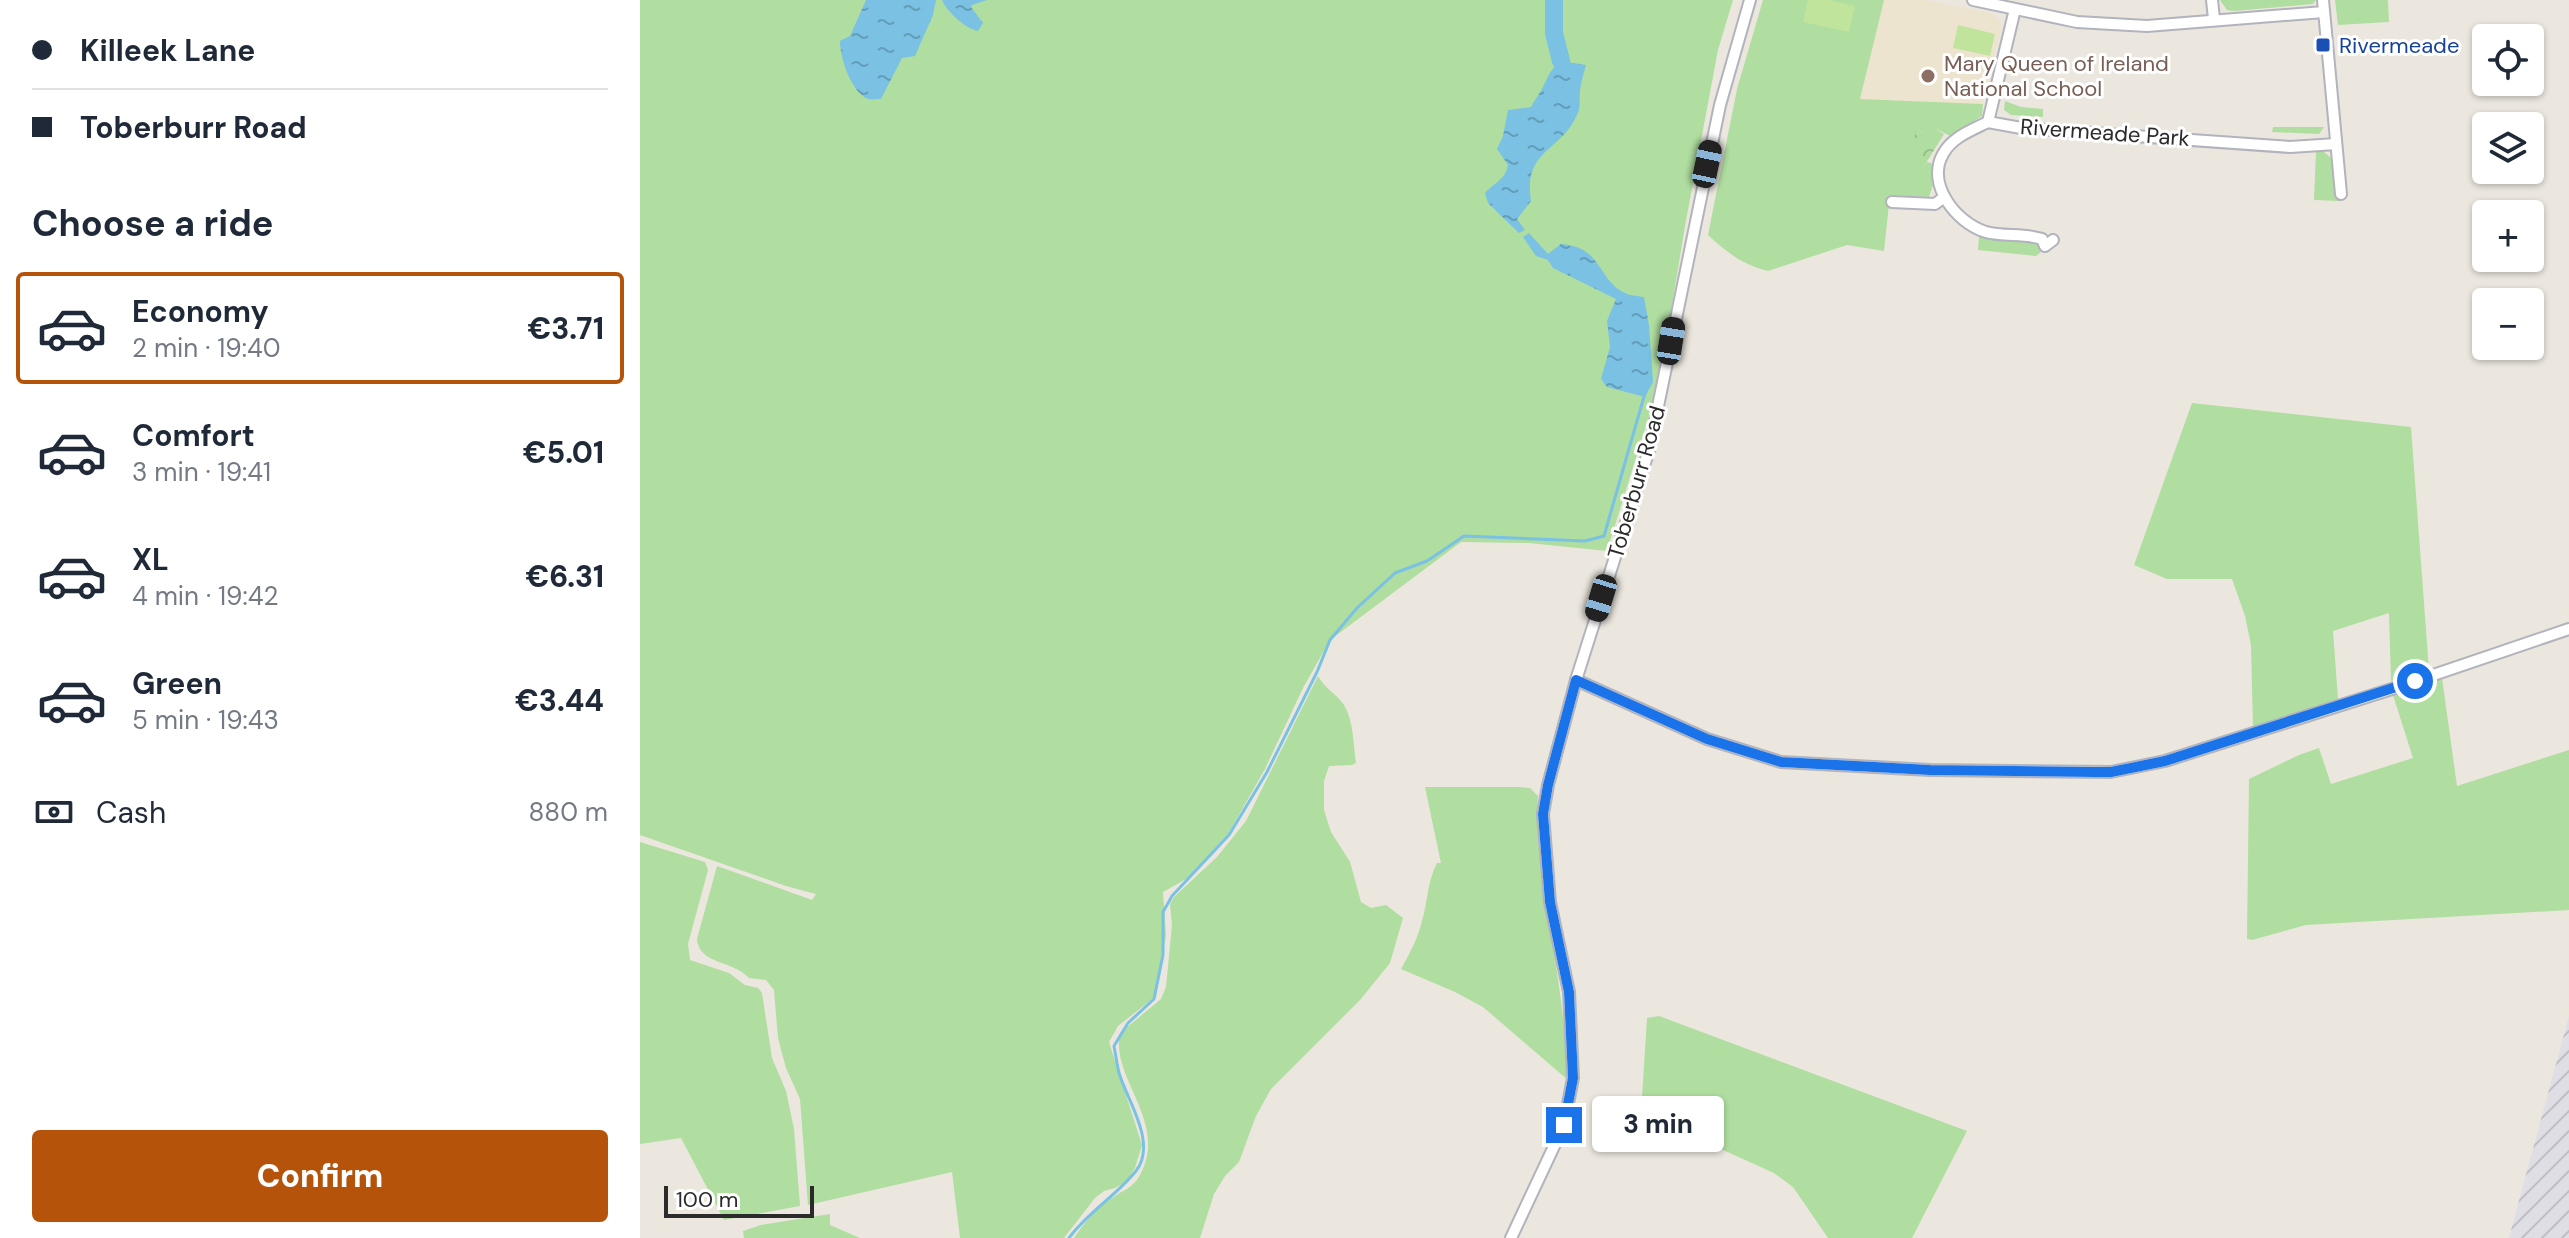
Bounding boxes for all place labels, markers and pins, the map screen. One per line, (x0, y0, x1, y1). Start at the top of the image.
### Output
place label: Rivermeade (2339, 31, 2459, 60)
marker: Rivermeade (2314, 36, 2332, 54)
place label: Mary Queen of Ireland National School (1944, 49, 2169, 103)
marker: Mary Queen of Ireland National School (1919, 67, 1937, 85)

